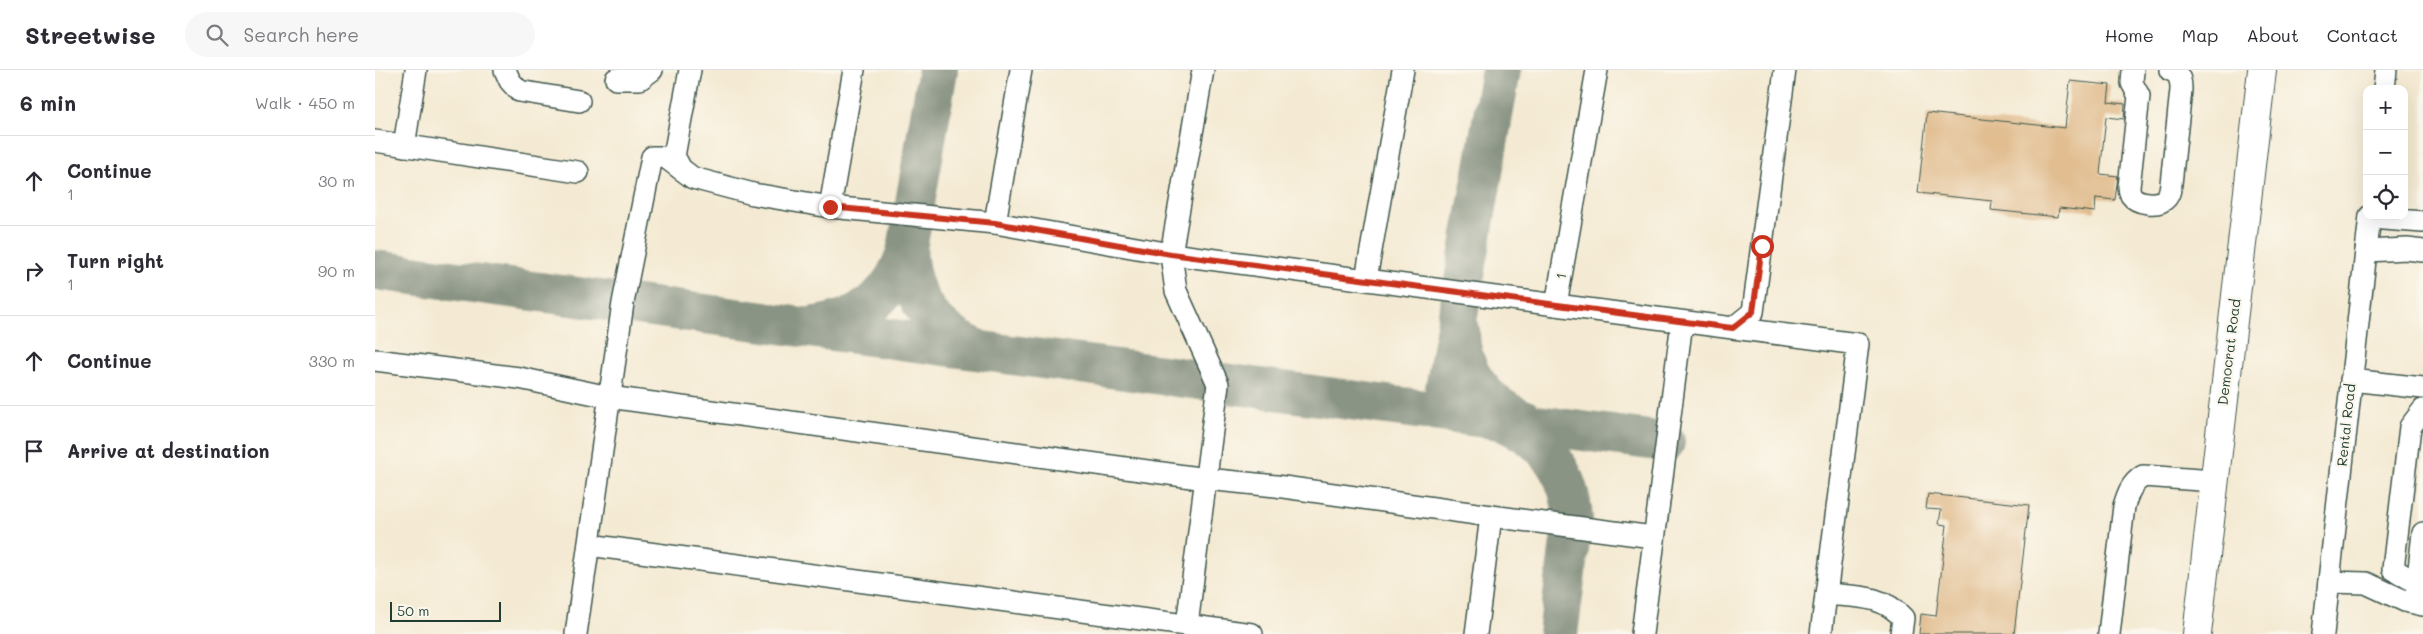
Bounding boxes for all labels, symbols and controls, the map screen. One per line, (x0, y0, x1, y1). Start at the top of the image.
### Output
search box (185, 12, 535, 57)
text: Streetwise (25, 19, 155, 50)
icon: search (203, 21, 231, 49)
text: Search here (243, 22, 359, 47)
text: Home (2105, 23, 2154, 47)
text: Map (2182, 23, 2218, 47)
text: About (2246, 23, 2299, 47)
text: Contact (2327, 23, 2398, 47)
map controls (2363, 85, 2408, 220)
button: + (2363, 85, 2408, 130)
text: 6 min (20, 89, 76, 116)
text: Walk · 450 m (255, 92, 355, 113)
button: − (2363, 130, 2408, 175)
text: Continue (67, 158, 152, 183)
icon: ahead (20, 167, 48, 195)
text: 30 m (318, 170, 355, 191)
button: locate (2363, 175, 2408, 220)
text: 1 (67, 183, 74, 204)
route end (819, 196, 842, 219)
route start (1751, 235, 1774, 258)
text: Turn right (67, 248, 164, 273)
icon: right (20, 257, 48, 285)
text: 90 m (318, 260, 355, 281)
street label: 1 (1551, 271, 1570, 281)
text: 1 (67, 273, 74, 294)
street label: Democrat Road (2213, 297, 2244, 406)
icon: ahead (20, 347, 48, 375)
text: Continue (67, 348, 152, 373)
text: 330 m (309, 350, 355, 371)
street label: Rental Road (2332, 382, 2359, 467)
icon: arrive (20, 437, 48, 465)
text: Arrive at destination (67, 438, 270, 463)
scale bar (390, 599, 501, 622)
text: 50 m (397, 601, 429, 620)

